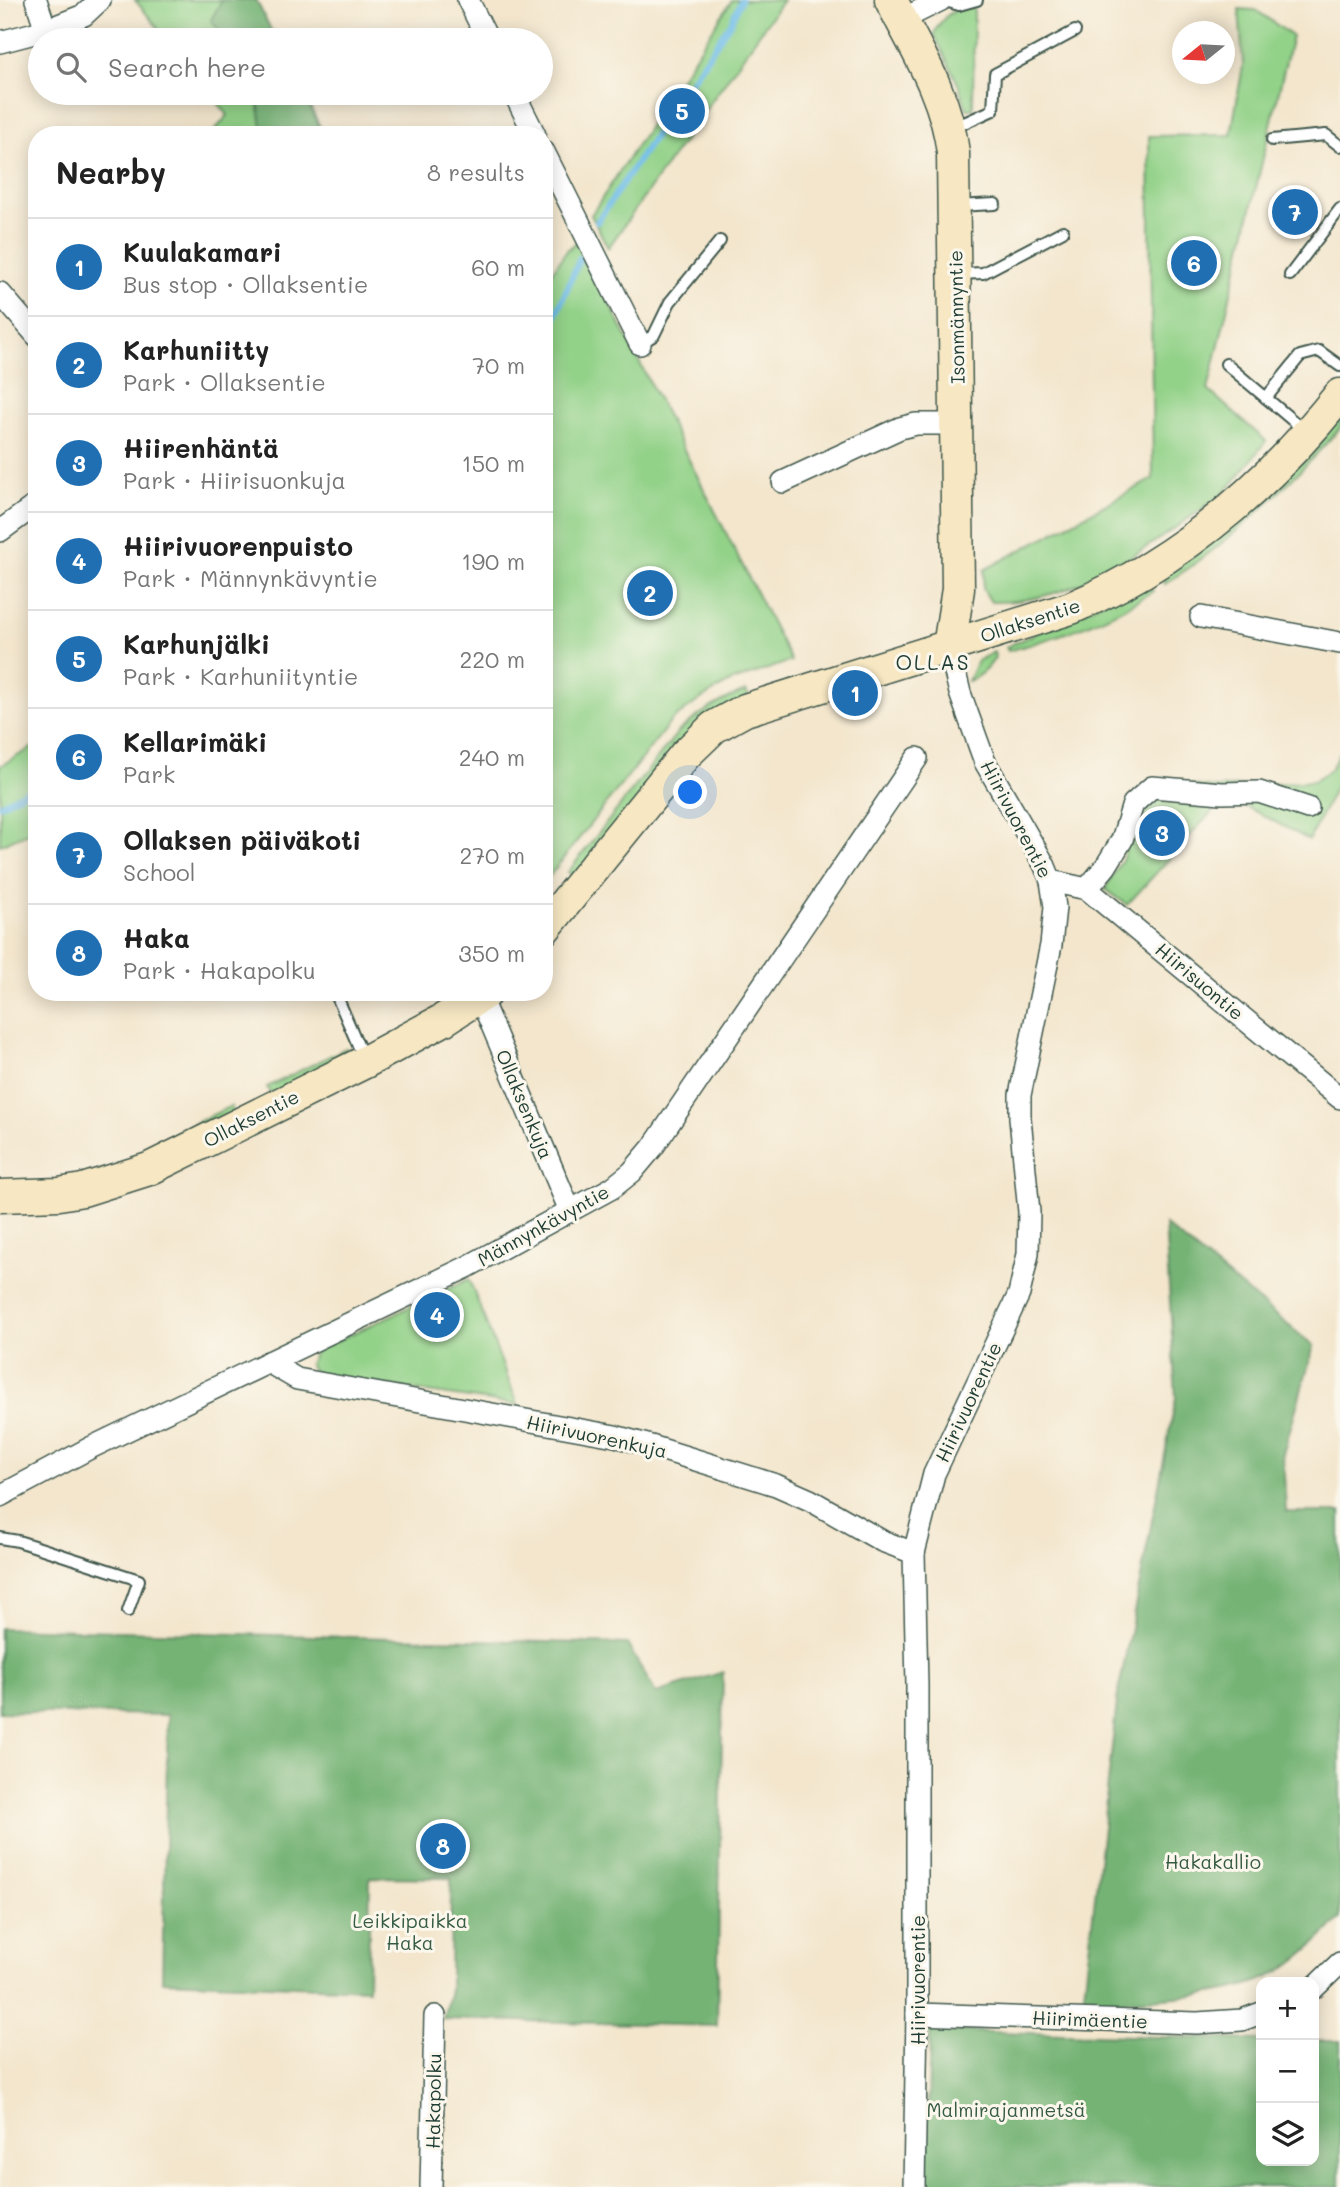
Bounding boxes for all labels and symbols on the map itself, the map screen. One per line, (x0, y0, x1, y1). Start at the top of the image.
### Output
north arrow (1172, 21, 1235, 84)
pin: 5 (659, 85, 705, 137)
pin: 7 (1272, 186, 1318, 238)
pin: 6 (1171, 237, 1217, 289)
street label: Isonmännyntie (942, 250, 970, 384)
pin: 2 (627, 567, 673, 619)
street label: Ollaksentie (977, 592, 1083, 648)
district label: OLLAS (895, 648, 971, 675)
pin: 1 (832, 667, 878, 719)
street label: Hiirivuorentie (975, 756, 1059, 882)
your location (673, 775, 707, 809)
pin: 3 (1139, 807, 1185, 859)
street label: Hiirisuontie (1151, 937, 1249, 1025)
street label: Ollaksenkuja (491, 1045, 559, 1163)
street label: Ollaksentie (199, 1083, 303, 1153)
street label: Männynkävyntie (473, 1178, 613, 1272)
pin: 4 (414, 1289, 460, 1341)
street label: Hiirivuorentie (929, 1338, 1007, 1466)
street label: Hiirivuorenkuja (525, 1409, 669, 1463)
pin: 8 (420, 1820, 466, 1872)
park label: Hakakallio (1165, 1849, 1261, 1874)
park label: Leikkipaikka Haka (353, 1908, 467, 1955)
street label: Hiirivuorentie (905, 1915, 930, 2045)
street label: Hiirimäentie (1032, 2004, 1148, 2034)
street label: Hakapolku (420, 2053, 446, 2149)
park label: Malmirajanmetsä (926, 2097, 1086, 2122)

